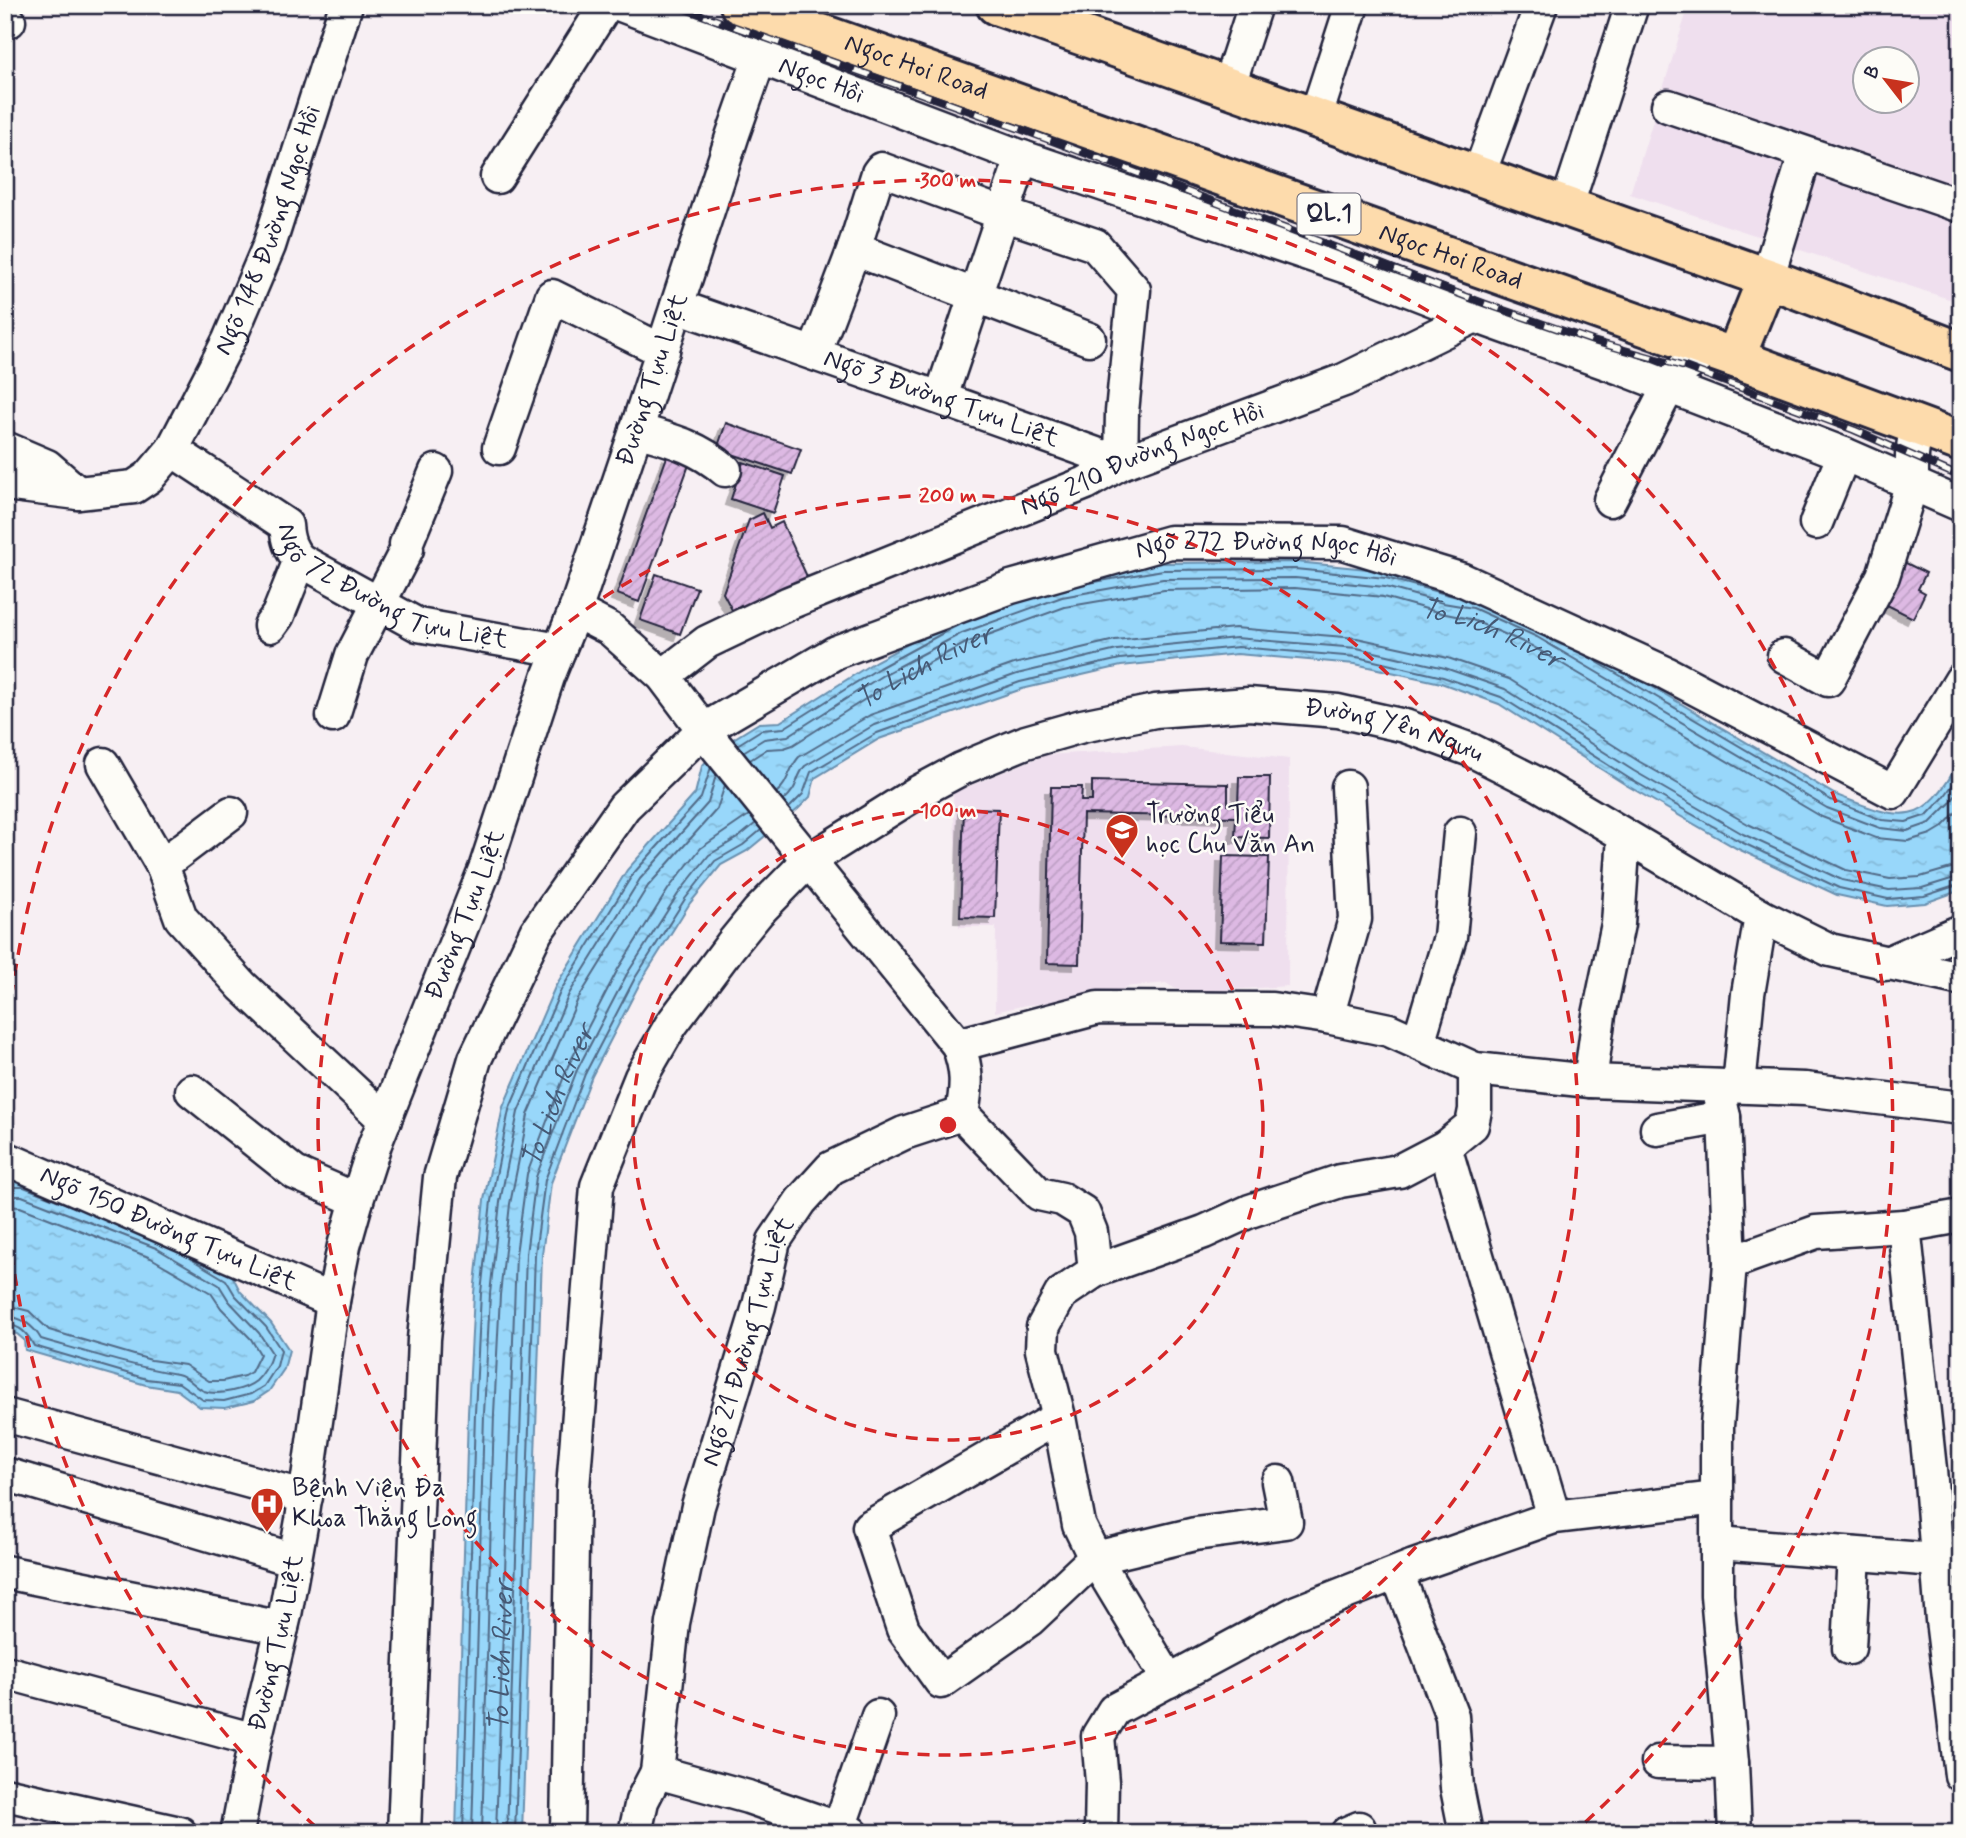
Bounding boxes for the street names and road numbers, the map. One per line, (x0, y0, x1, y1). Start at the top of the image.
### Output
street label: Ngoc Hoi Road (840, 26, 993, 109)
street label: Ngọc Hồi (773, 49, 869, 113)
street label: Ngõ 148 Đường Ngọc Hồi (207, 101, 330, 361)
road number: QL.1 (1298, 194, 1360, 234)
street label: Ngoc Hoi Road (1374, 216, 1527, 298)
street label: Đường Tựu Liệt (608, 289, 697, 471)
street label: Ngõ 3 Đường Tựu Liệt (819, 342, 1064, 456)
street label: Ngõ 210 Đường Ngọc Hồi (1015, 394, 1269, 525)
street label: Ngõ 72 Đường Tựu Liệt (269, 522, 510, 658)
street label: Ngõ 272 Đường Ngọc Hồi (1131, 525, 1401, 576)
street label: Đường Yên Ngưu (1304, 691, 1490, 771)
street label: Đường Tựu Liệt (417, 826, 514, 1005)
street label: Ngõ 150 Đường Tựu Liệt (34, 1158, 302, 1300)
street label: Ngõ 21 Đường Tựu Liệt (694, 1210, 803, 1471)
street label: Đường Tựu Liệt (241, 1552, 312, 1735)

